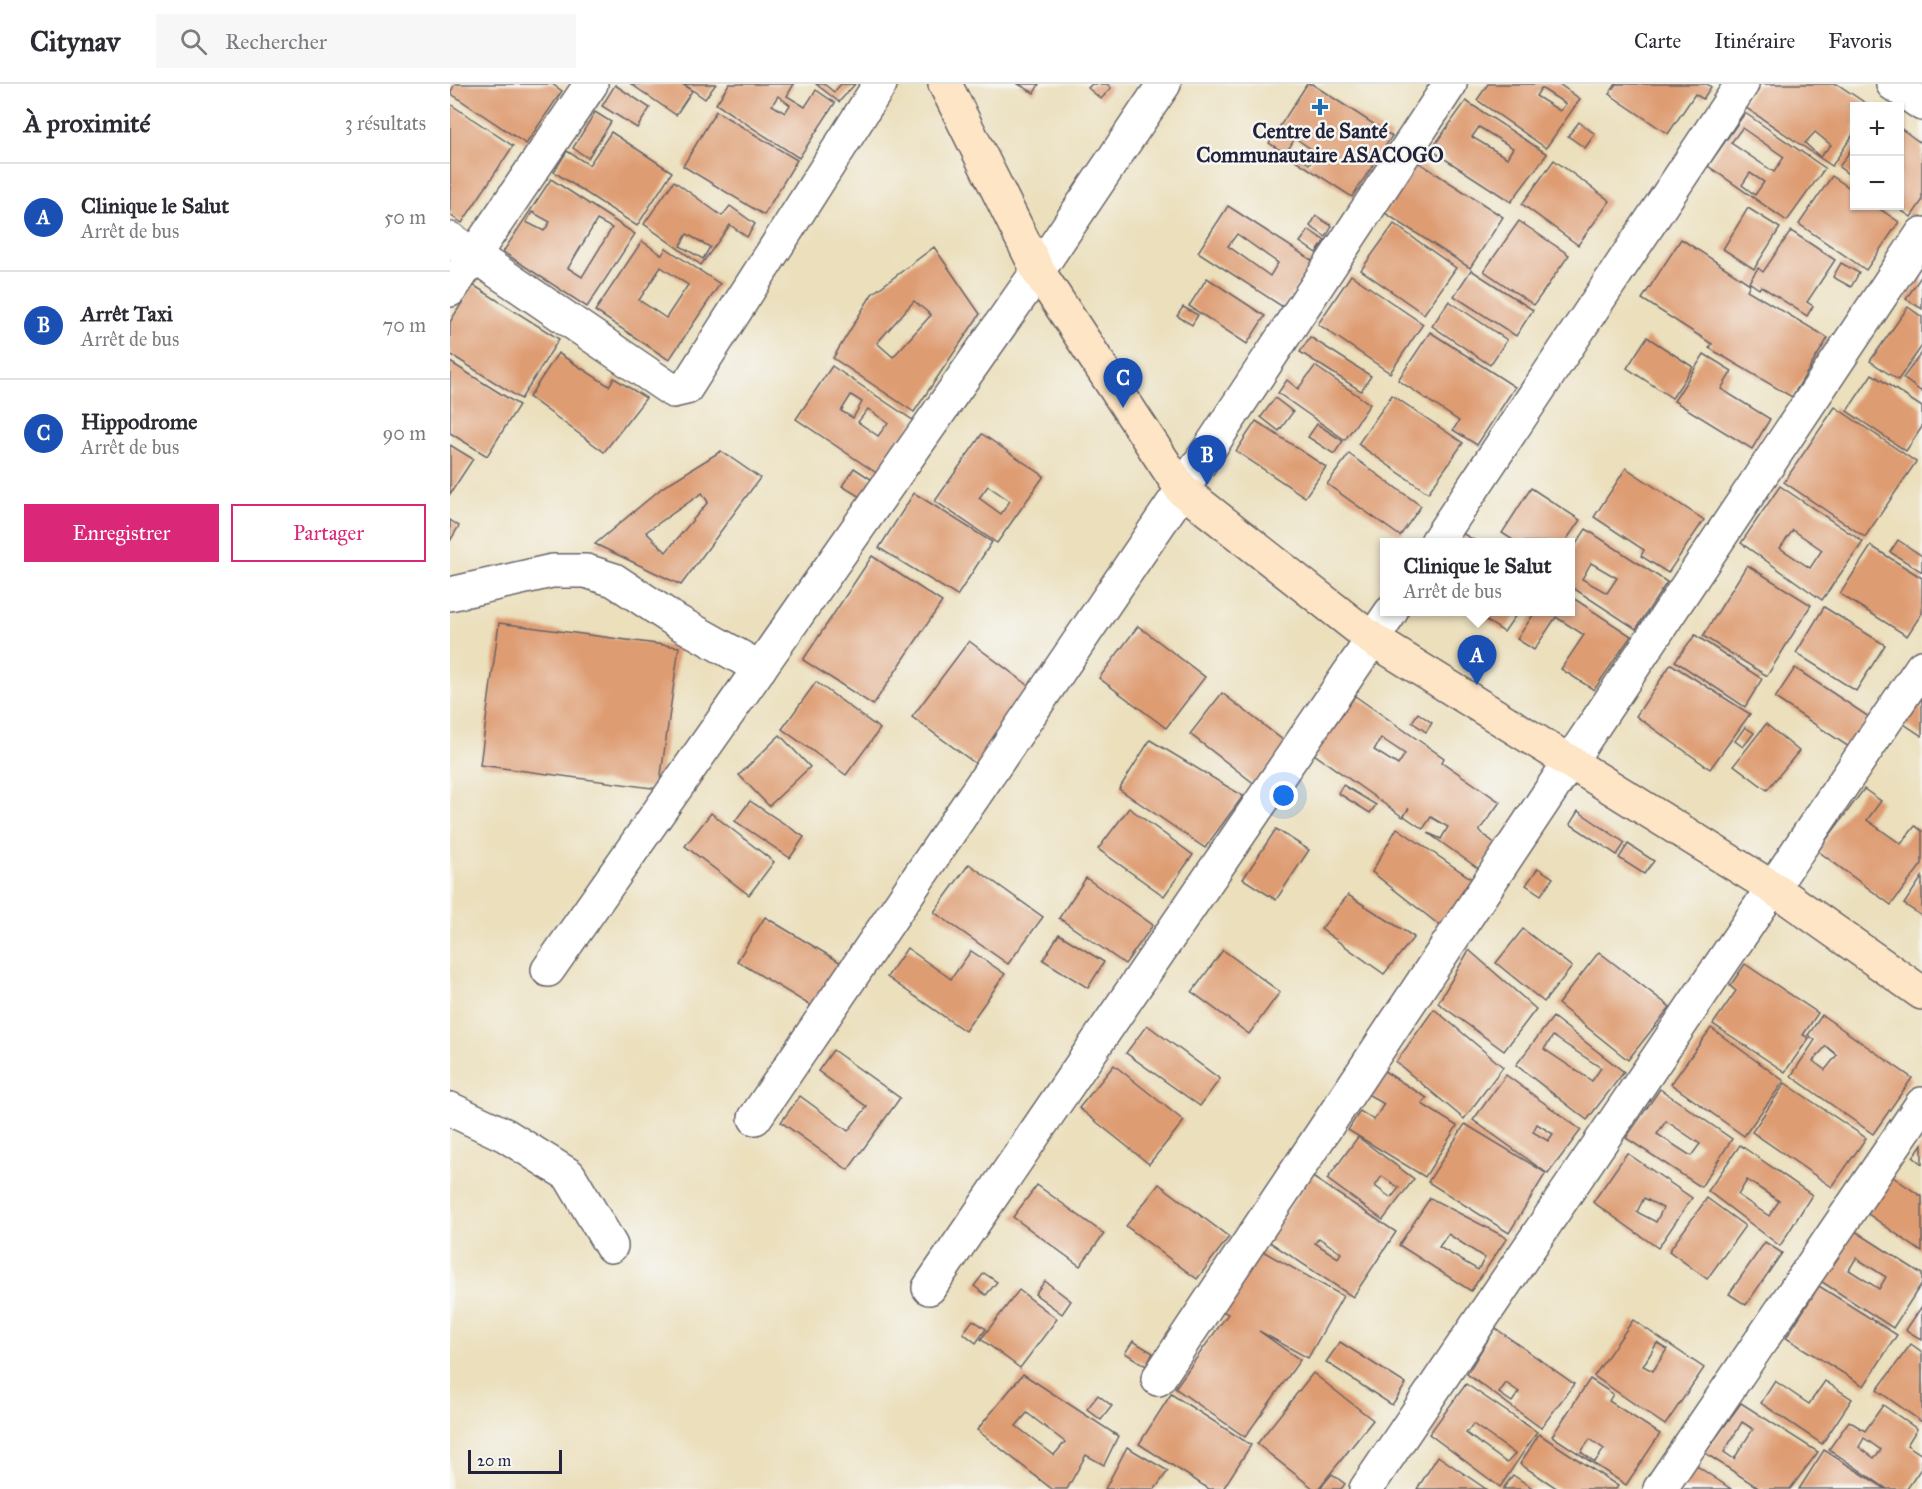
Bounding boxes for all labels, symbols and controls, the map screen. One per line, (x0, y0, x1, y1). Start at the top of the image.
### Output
search box (156, 14, 576, 68)
text: Citynav (30, 24, 120, 59)
icon: search (177, 25, 210, 58)
text: Rechercher (225, 28, 327, 55)
text: Carte (1634, 28, 1681, 54)
text: Itinéraire (1714, 28, 1795, 54)
text: Favoris (1828, 28, 1892, 54)
marker: Centre de Santé Communautaire ASACOGO (1311, 98, 1329, 116)
map controls (1850, 102, 1904, 210)
button: + (1850, 102, 1904, 156)
text: À proximité (24, 107, 150, 139)
text: 3 résultats (345, 111, 426, 135)
place label: Centre de Santé Communautaire ASACOGO (1196, 118, 1444, 168)
button: − (1850, 156, 1904, 210)
text: Clinique le Salut (81, 192, 229, 219)
text: A (37, 205, 50, 229)
text: 50 m (384, 205, 426, 229)
text: Arrêt de bus (81, 219, 179, 243)
text: Arrêt Taxi (81, 300, 173, 327)
text: B (37, 313, 50, 337)
text: 70 m (383, 313, 426, 337)
text: Arrêt de bus (81, 327, 179, 351)
pin: C (1104, 358, 1142, 408)
text: Hippodrome (81, 408, 197, 435)
text: C (37, 421, 50, 445)
text: 90 m (383, 421, 426, 445)
text: Arrêt de bus (81, 435, 179, 459)
pin: B (1188, 436, 1227, 485)
button: Enregistrer (24, 504, 219, 562)
button: Partager (231, 504, 426, 562)
popup (1380, 538, 1575, 616)
text: Clinique le Salut (1403, 552, 1552, 579)
text: Arrêt de bus (1403, 579, 1502, 603)
pin: A (1458, 636, 1496, 685)
your location (1269, 781, 1298, 810)
scale bar (468, 1447, 562, 1474)
text: 20 m (477, 1451, 511, 1470)

